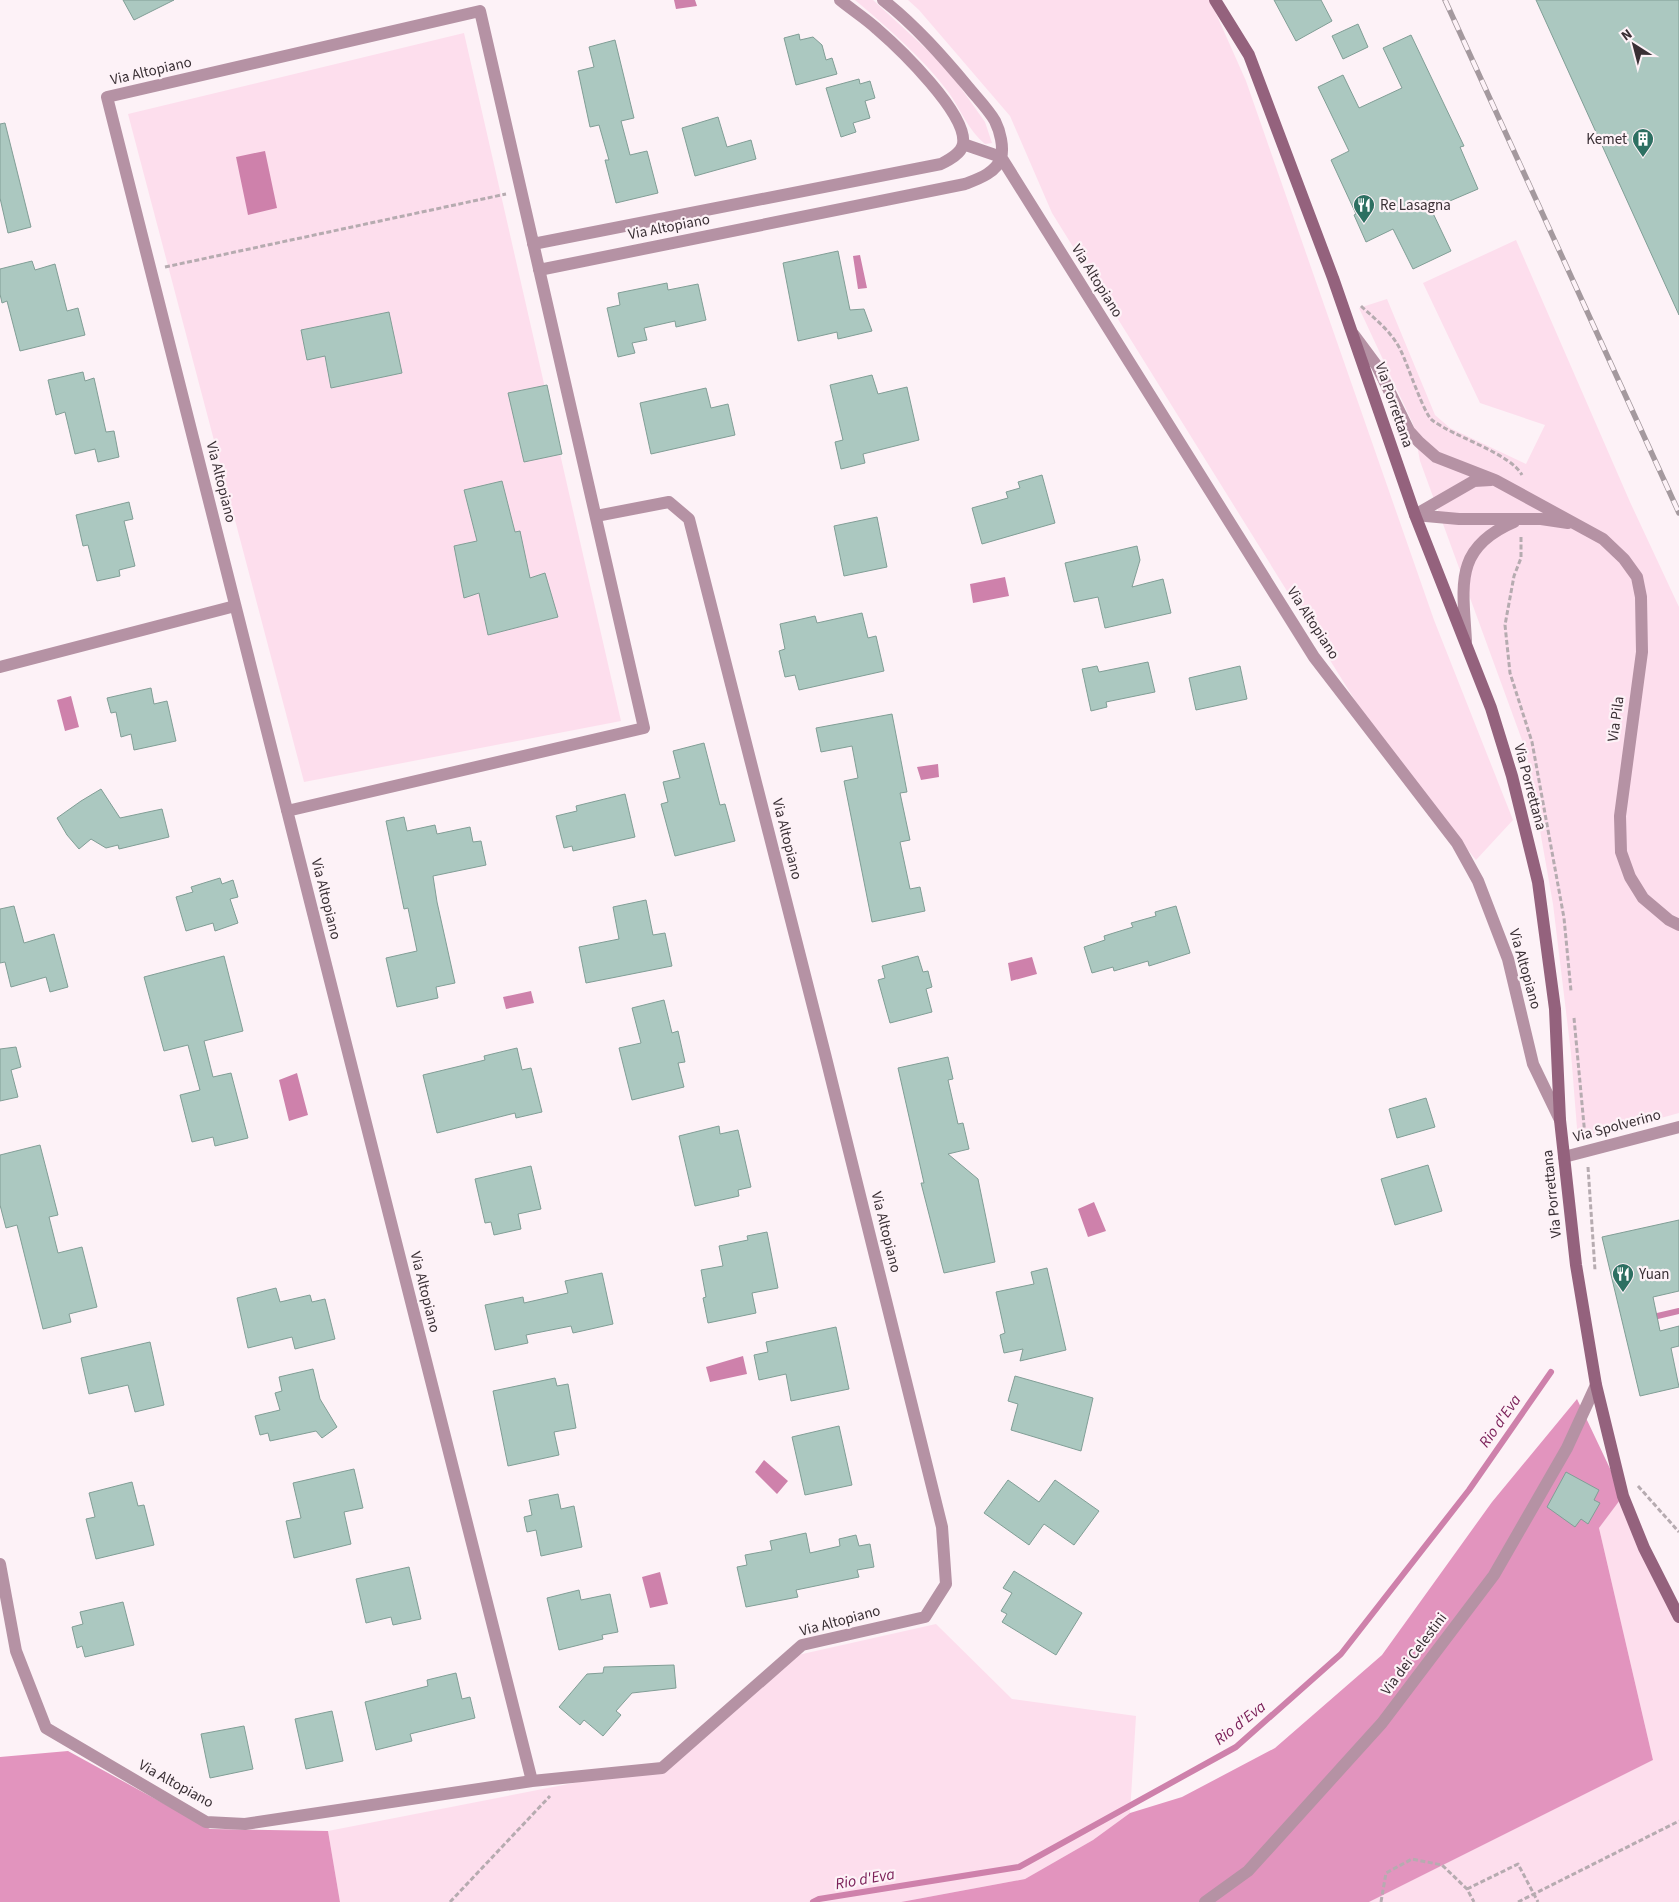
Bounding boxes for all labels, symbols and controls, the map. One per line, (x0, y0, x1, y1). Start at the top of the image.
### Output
north arrow (1609, 20, 1659, 70)
text: N (1617, 24, 1637, 46)
street label: Via Altopiano (108, 51, 194, 91)
building icon: Kemet (1631, 127, 1655, 158)
place label: Kemet (1586, 129, 1627, 150)
restaurant icon: Re Lasagna (1352, 193, 1376, 224)
place label: Re Lasagna (1380, 195, 1451, 216)
street label: Via Altopiano (626, 209, 712, 245)
street label: Via Altopiano (1066, 240, 1128, 322)
street label: Via Porrettana (1370, 360, 1418, 450)
street label: Via Altopiano (201, 439, 241, 525)
street label: Via Altopiano (1282, 583, 1344, 663)
street label: Via Pila (1602, 695, 1630, 743)
street label: Via Porrettana (1508, 741, 1552, 833)
street label: Via Altopiano (767, 796, 807, 882)
street label: Via Altopiano (306, 856, 346, 942)
street label: Via Altopiano (1503, 926, 1547, 1012)
street label: Via Spolverino (1571, 1104, 1663, 1148)
street label: Via Porrettana (1537, 1149, 1567, 1239)
street label: Via Altopiano (866, 1189, 906, 1275)
street label: Via Altopiano (405, 1249, 445, 1335)
restaurant icon: Yuan (1611, 1262, 1635, 1293)
place label: Yuan (1638, 1264, 1670, 1285)
water label: Rio d'Eva (1474, 1390, 1527, 1452)
street label: Via Altopiano (797, 1600, 883, 1642)
street label: Via dei Celestini (1376, 1608, 1452, 1700)
water label: Rio d'Eva (1209, 1696, 1271, 1750)
street label: Via Altopiano (135, 1755, 217, 1813)
water label: Rio d'Eva (833, 1863, 897, 1895)

